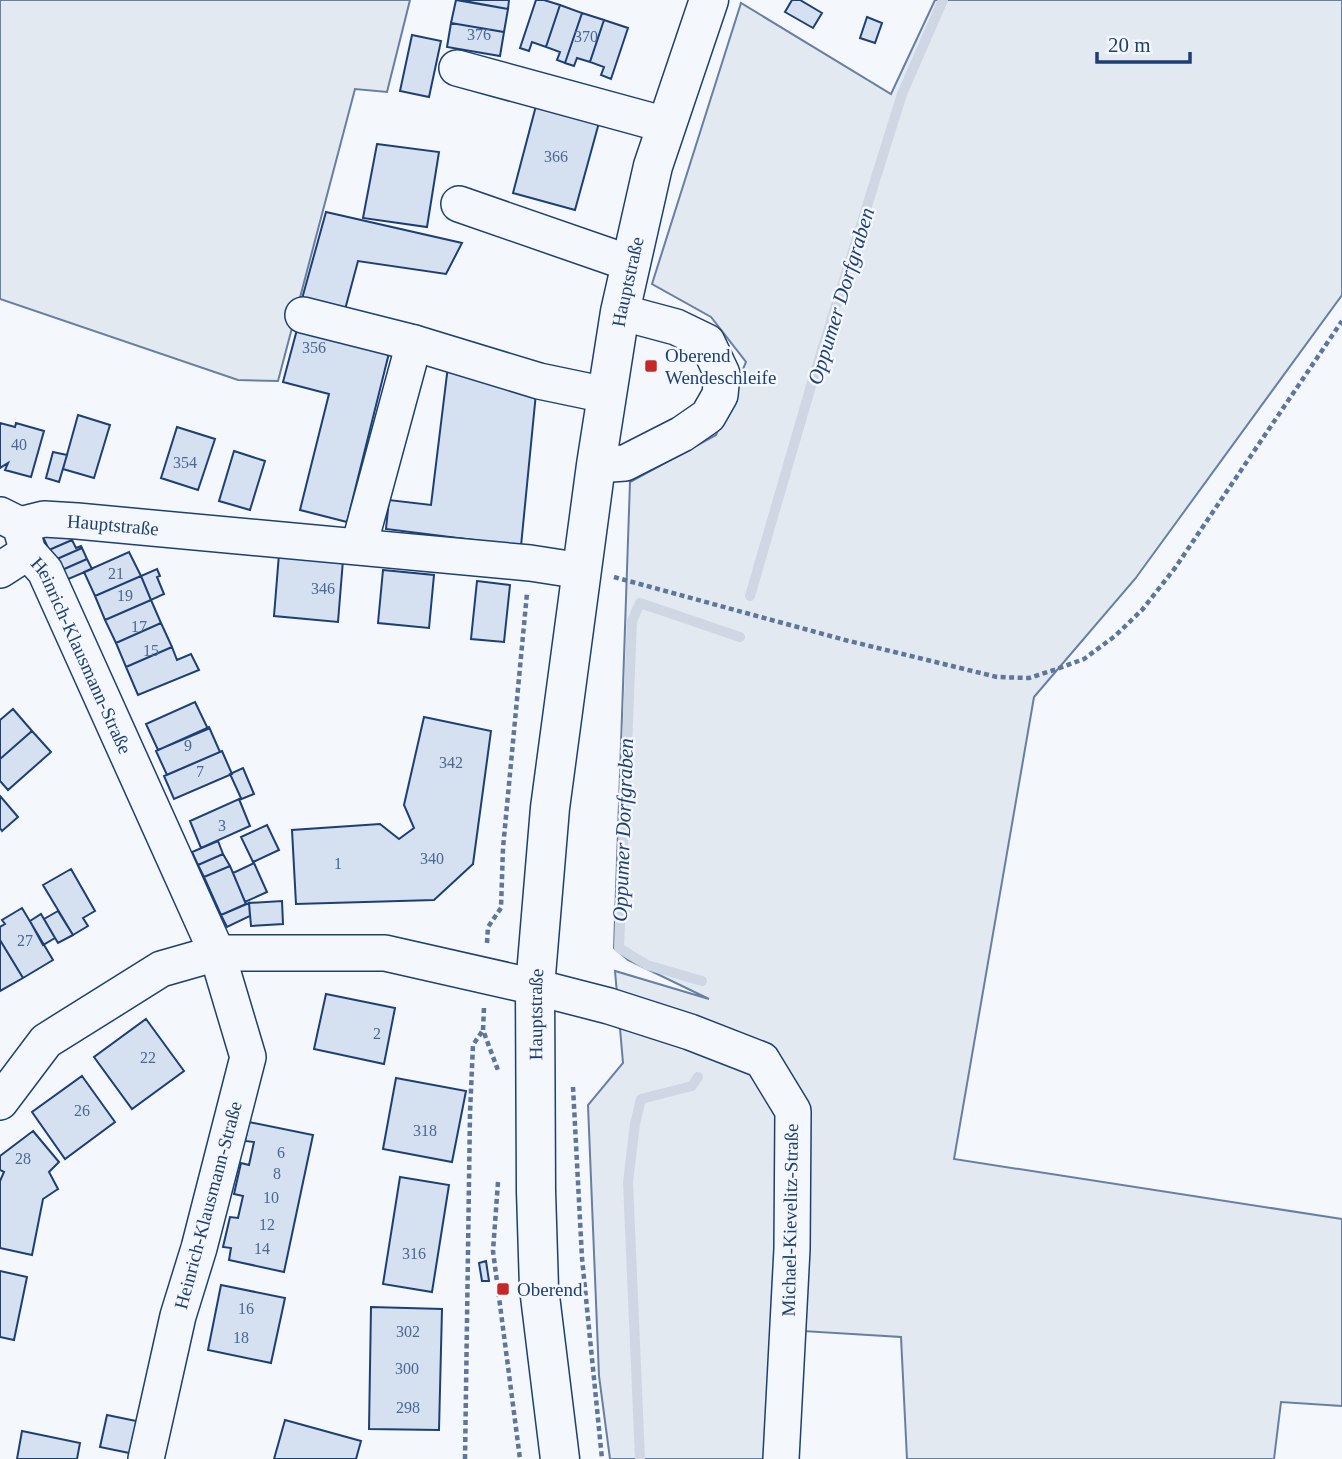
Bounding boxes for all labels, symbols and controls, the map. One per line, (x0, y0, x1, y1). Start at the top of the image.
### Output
scale bar (1097, 21, 1190, 65)
house number: 376 (467, 26, 491, 43)
house number: 370 (574, 28, 598, 45)
text: 20 m (1108, 33, 1151, 57)
house number: 366 (544, 148, 568, 165)
water label: Oppumer Dorfgraben (803, 205, 879, 387)
street label: Hauptstraße (607, 235, 647, 328)
house number: 356 (302, 339, 326, 356)
place label: Oberend Wendeschleife (665, 345, 776, 388)
marker: Oberend Wendeschleife (643, 358, 659, 374)
house number: 40 (11, 436, 27, 453)
house number: 354 (173, 454, 197, 471)
street label: Hauptstraße (67, 510, 160, 539)
street label: Heinrich-Klausmann-Straße (27, 553, 136, 757)
house number: 21 (108, 565, 124, 582)
house number: 346 (311, 580, 335, 597)
house number: 19 (117, 587, 133, 604)
house number: 17 (131, 618, 147, 635)
house number: 15 (143, 642, 159, 659)
house number: 9 (184, 737, 192, 754)
water label: Oppumer Dorfgraben (608, 738, 638, 922)
house number: 342 (439, 754, 463, 771)
house number: 7 (196, 763, 204, 780)
house number: 3 (218, 817, 226, 834)
house number: 340 (420, 850, 444, 867)
house number: 1 (334, 855, 342, 872)
house number: 27 (17, 932, 33, 949)
street label: Hauptstraße (524, 968, 547, 1060)
house number: 2 (373, 1025, 381, 1042)
house number: 22 (140, 1049, 156, 1066)
street label: Heinrich-Klausmann-Straße (170, 1099, 246, 1311)
house number: 26 (74, 1102, 90, 1119)
house number: 318 (413, 1122, 437, 1139)
street label: Michael-Kievelitz-Straße (778, 1123, 802, 1317)
house number: 6 (277, 1144, 285, 1161)
house number: 28 (15, 1150, 31, 1167)
house number: 8 (273, 1165, 281, 1182)
house number: 10 (263, 1189, 279, 1206)
house number: 12 (259, 1216, 275, 1233)
house number: 14 (254, 1240, 270, 1257)
house number: 316 (402, 1245, 426, 1262)
place label: Oberend (517, 1279, 583, 1300)
marker: Oberend (495, 1281, 511, 1297)
house number: 16 (238, 1300, 254, 1317)
house number: 302 (396, 1323, 420, 1340)
house number: 18 (233, 1329, 249, 1346)
house number: 300 (395, 1360, 419, 1377)
house number: 298 (396, 1399, 420, 1416)

